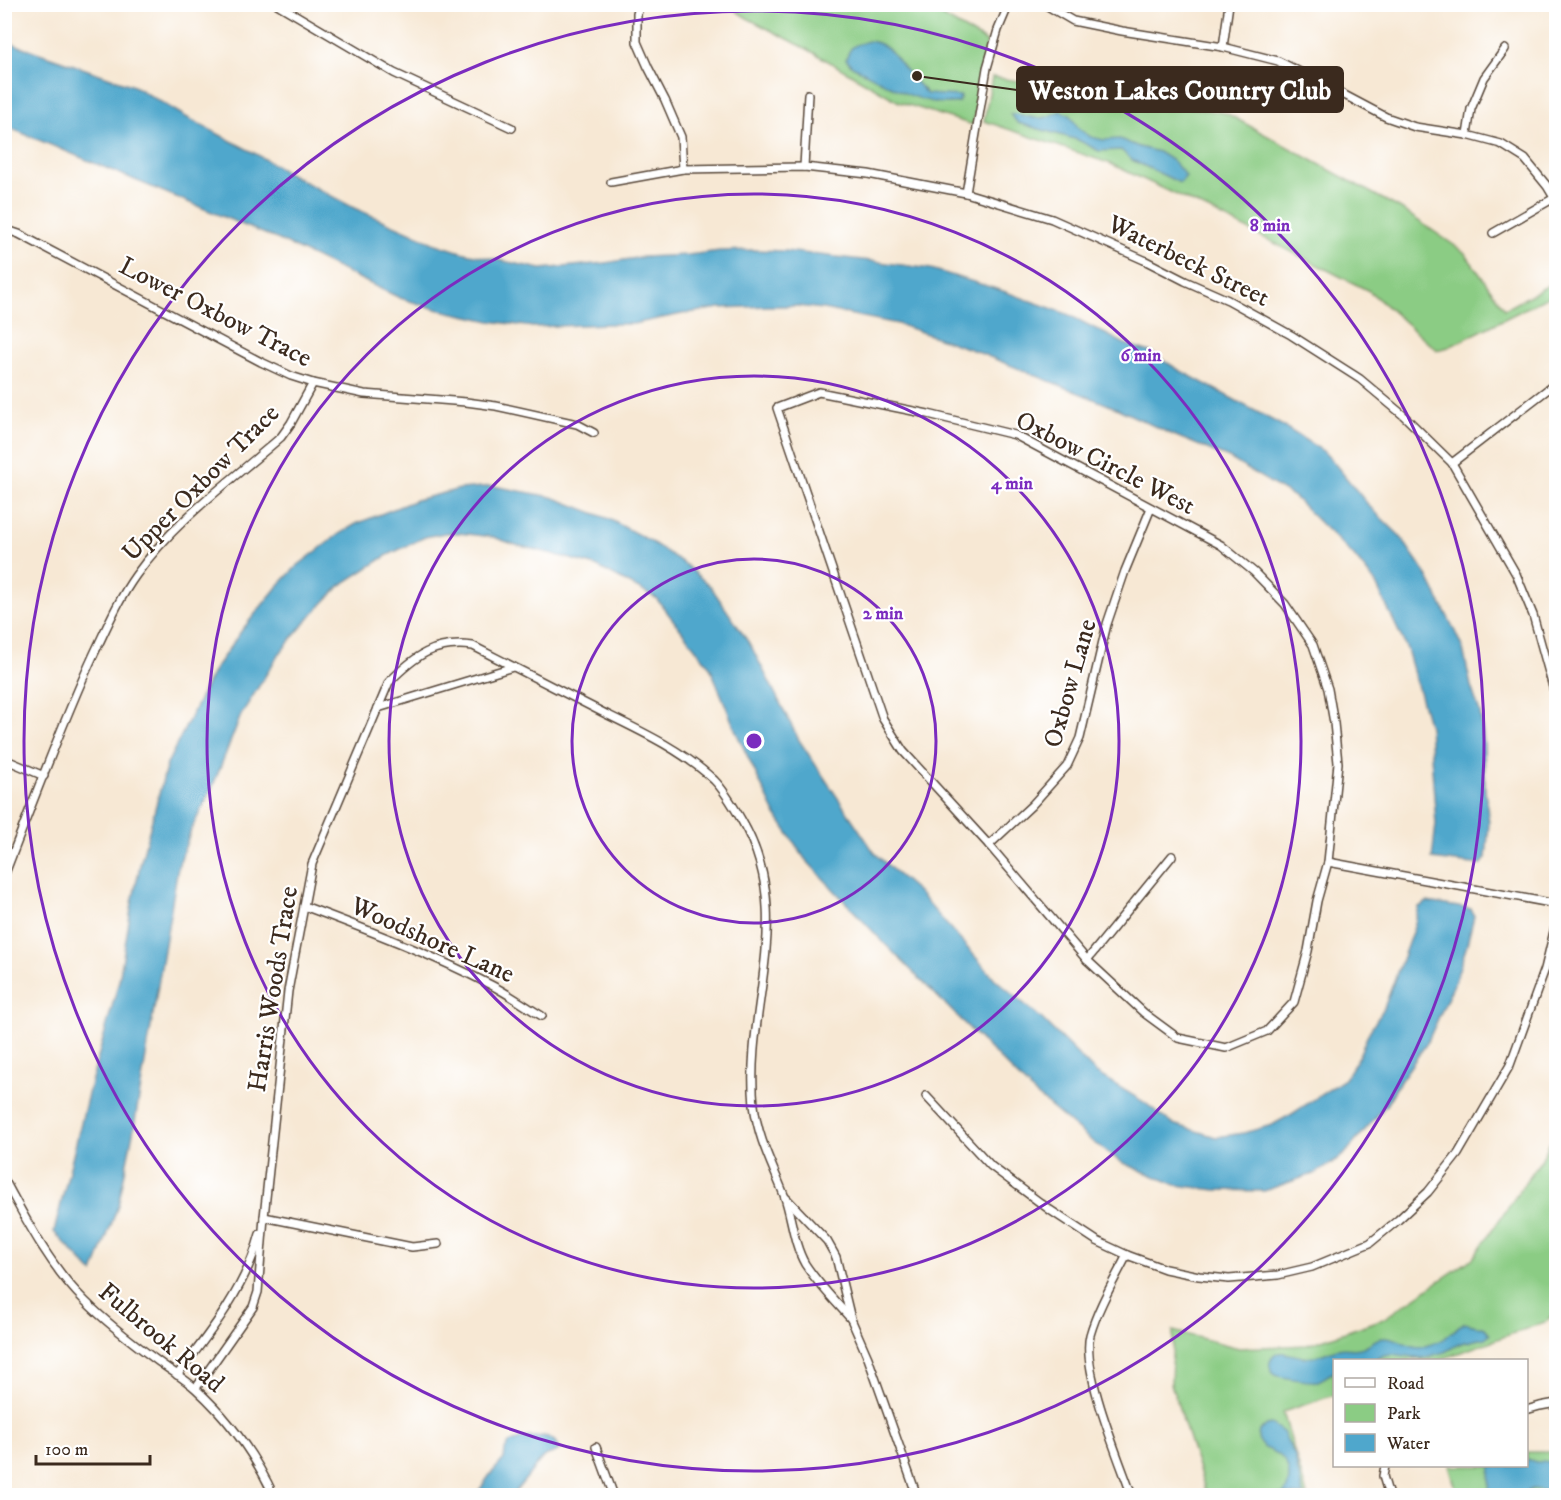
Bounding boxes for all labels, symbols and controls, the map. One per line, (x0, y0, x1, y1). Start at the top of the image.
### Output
callout: Weston Lakes Country Club (1017, 67, 1343, 112)
text: Weston Lakes Country Club (1028, 74, 1332, 108)
street label: Waterbeck Street (1101, 207, 1275, 315)
text: 8 min (1250, 215, 1291, 237)
street label: Lower Oxbow Trace (113, 250, 317, 375)
text: 6 min (1121, 345, 1162, 367)
street label: Upper Oxbow Trace (115, 397, 287, 569)
street label: Oxbow Circle West (1010, 404, 1201, 523)
text: 4 min (990, 473, 1033, 495)
text: 2 min (863, 603, 904, 625)
street label: Oxbow Lane (1036, 615, 1105, 752)
centre of rings (744, 731, 764, 751)
street label: Harris Woods Trace (241, 884, 306, 1095)
street label: Woodshore Lane (345, 889, 519, 991)
street label: Fulbrook Road (91, 1276, 231, 1401)
legend (1333, 1359, 1528, 1467)
text: Road (1387, 1373, 1424, 1395)
text: Park (1387, 1403, 1421, 1425)
scale bar (36, 1428, 150, 1466)
text: Water (1386, 1433, 1430, 1455)
text: 100 m (45, 1439, 88, 1461)

